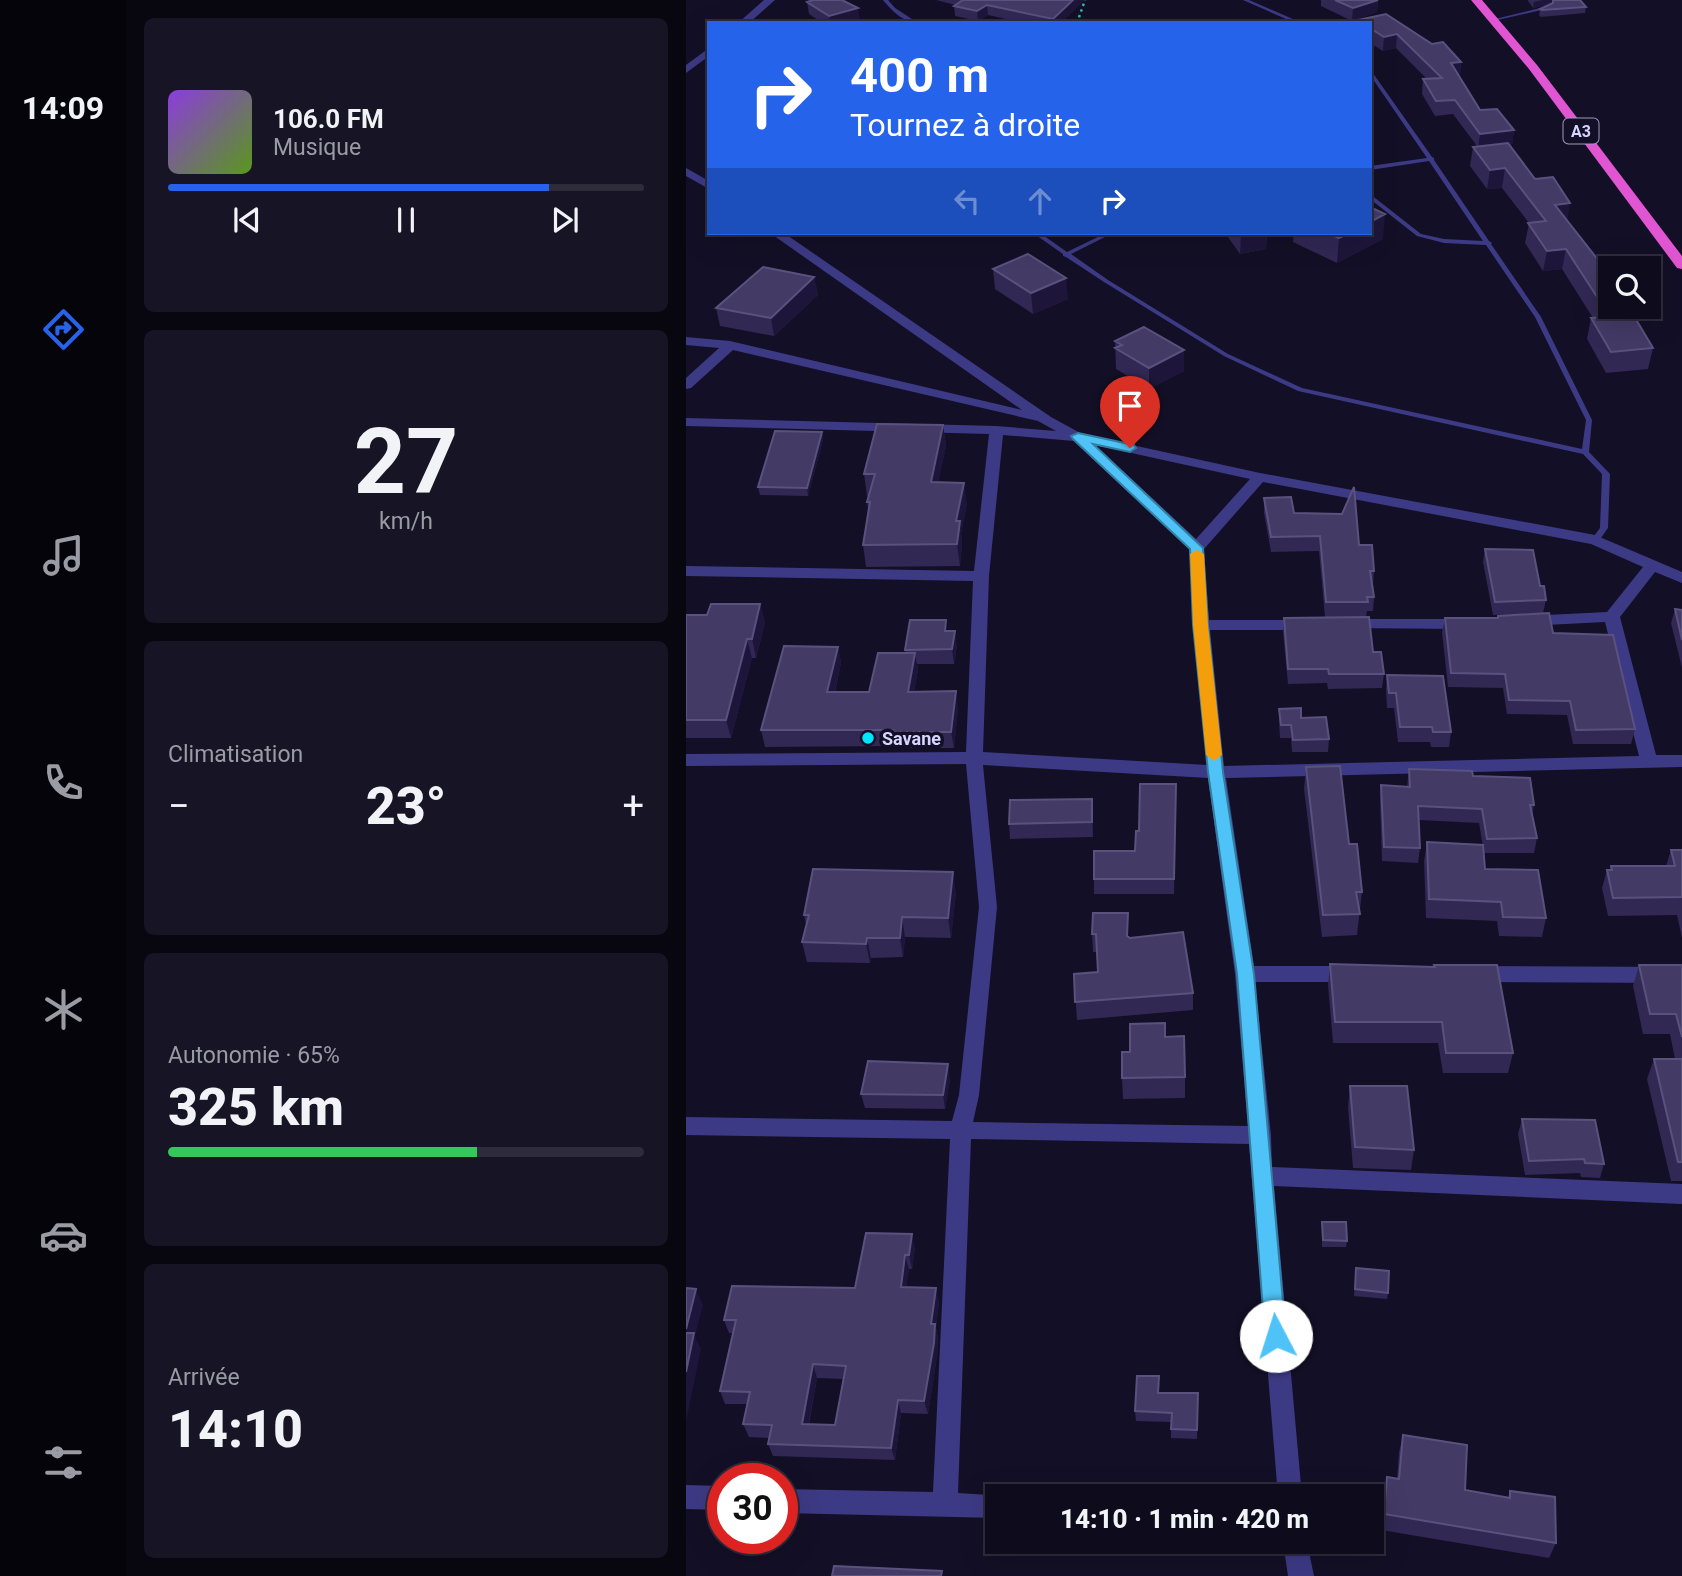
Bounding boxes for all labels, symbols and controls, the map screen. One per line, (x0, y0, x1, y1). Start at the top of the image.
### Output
text: 400 m (850, 47, 989, 104)
icon: right (735, 49, 826, 140)
text: 14:09 (22, 89, 104, 127)
text: 106.0 FM (273, 104, 384, 134)
text: Tournez à droite (850, 106, 1080, 144)
road number: A3 (1564, 119, 1598, 144)
text: Musique (273, 134, 361, 161)
icon: left (948, 182, 986, 220)
icon: ahead (1021, 182, 1059, 220)
icon: right (1094, 182, 1132, 220)
icon: previous (228, 201, 266, 239)
icon: pause (387, 201, 425, 239)
icon: next (546, 201, 584, 239)
map controls (1598, 256, 1661, 319)
button: search (1598, 256, 1661, 319)
icon: directions (39, 305, 88, 354)
pin (1100, 376, 1160, 448)
icon: arrive (1111, 387, 1149, 425)
text: 27 (354, 409, 458, 515)
text: km/h (379, 508, 433, 535)
icon: music (39, 531, 88, 580)
place label: Savane (882, 728, 941, 749)
marker: Savane (860, 730, 876, 746)
text: Climatisation (168, 741, 303, 768)
icon: phone (39, 758, 88, 807)
text: 23° (366, 776, 446, 837)
text: − (168, 784, 190, 828)
text: + (622, 784, 644, 828)
icon: climate (39, 985, 88, 1034)
text: Autonomie · 65% (168, 1042, 340, 1069)
text: 325 km (168, 1077, 344, 1138)
icon: car (39, 1211, 88, 1260)
position arrow (1239, 1299, 1313, 1373)
text: Arrivée (168, 1364, 240, 1391)
text: 14:10 (168, 1399, 303, 1460)
icon: filters (39, 1438, 88, 1487)
speed limit sign: 30 (707, 1463, 798, 1554)
text: 14:10 · 1 min · 420 m (1060, 1504, 1309, 1534)

